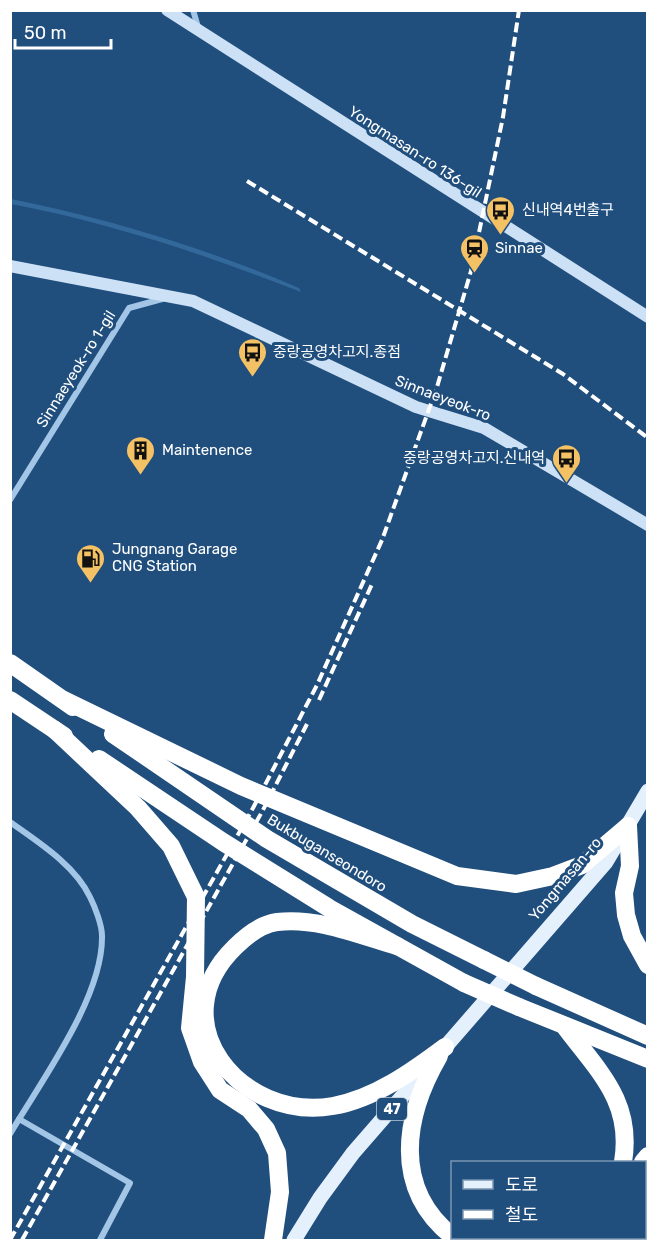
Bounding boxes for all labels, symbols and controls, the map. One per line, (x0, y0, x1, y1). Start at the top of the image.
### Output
scale bar (15, 12, 111, 50)
text: 50 m (24, 22, 67, 44)
street label: Yongmasan-ro 136-gil (345, 102, 485, 202)
bus stop icon: 신내역4번출구 (485, 194, 517, 236)
place label: 신내역4번출구 (522, 201, 614, 219)
station icon: Sinnae (458, 232, 490, 274)
place label: Sinnae (495, 239, 543, 257)
street label: Sinnaeyeok-ro 1-gil (33, 307, 119, 431)
bus stop icon: 중랑공영차고지.종점 (236, 336, 268, 378)
place label: 중랑공영차고지.종점 (273, 343, 401, 361)
street label: Sinnaeyeok-ro (393, 371, 493, 425)
building icon: Maintenence (125, 434, 157, 476)
place label: Maintenence (162, 441, 252, 459)
bus stop icon: 중랑공영차고지.신내역 (550, 442, 582, 484)
place label: 중랑공영차고지.신내역 (403, 449, 545, 467)
place label: Jungnang Garage CNG Station (112, 540, 237, 575)
fuel station icon: Jungnang Garage CNG Station (75, 542, 107, 584)
street label: Bukbuganseondoro (264, 810, 390, 896)
street label: Yongmasan-ro (525, 834, 605, 924)
road number: 47 (377, 1098, 407, 1120)
legend (451, 1161, 646, 1239)
text: 도로 (505, 1174, 538, 1196)
text: 철도 (505, 1204, 538, 1226)

